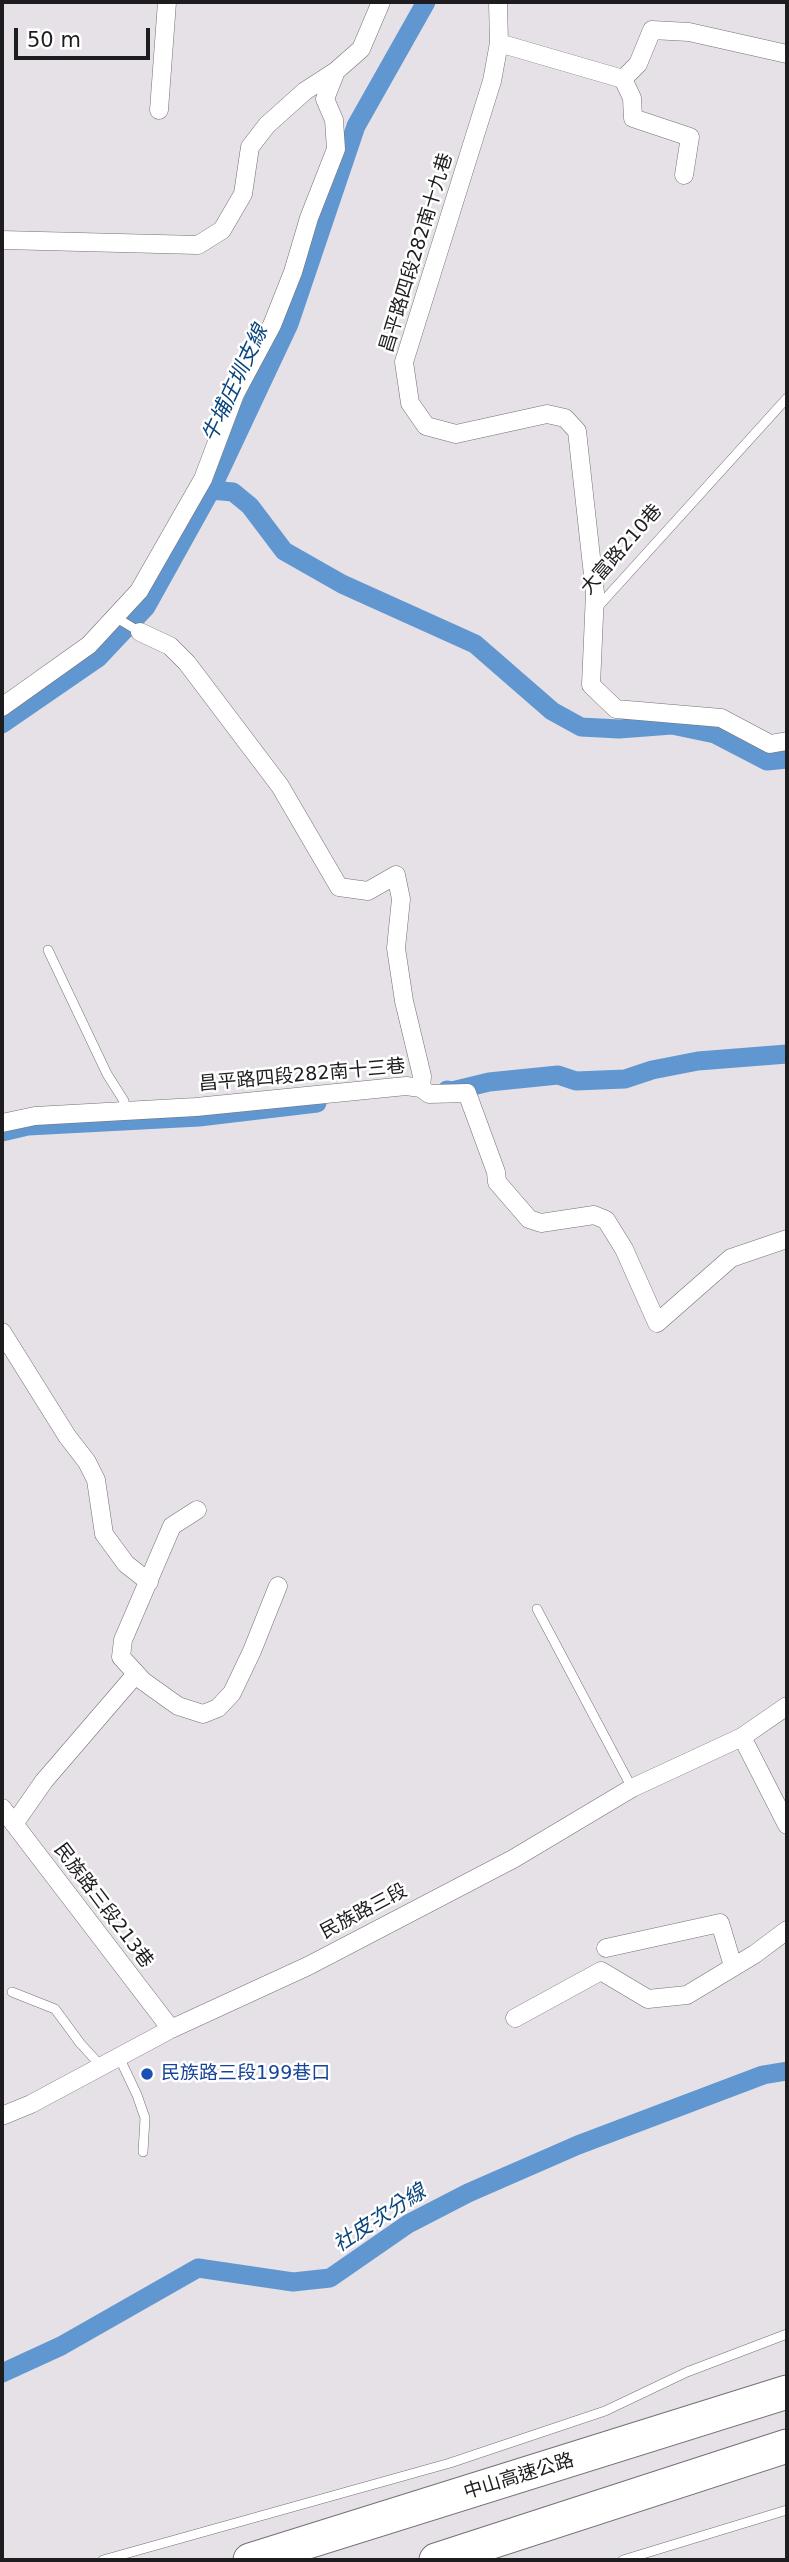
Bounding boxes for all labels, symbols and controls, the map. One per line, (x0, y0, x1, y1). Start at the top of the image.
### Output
scale bar (18, 14, 154, 58)
text: 50 m (27, 28, 81, 52)
street label: 昌平路四段282南十九巷 (376, 151, 458, 355)
water label: 牛埔庄圳支線 (198, 322, 274, 446)
street label: 大富路210巷 (577, 500, 667, 600)
street label: 昌平路四段282南十三巷 (198, 1056, 406, 1096)
street label: 民族路三段213巷 (49, 1839, 157, 1973)
street label: 民族路三段 (317, 1880, 411, 1944)
place label: 民族路三段199巷口 (161, 2063, 330, 2085)
marker: 民族路三段199巷口 (139, 2066, 155, 2082)
water label: 社皮次分線 (329, 2180, 431, 2258)
street label: 中山高速公路 (461, 2449, 577, 2505)

